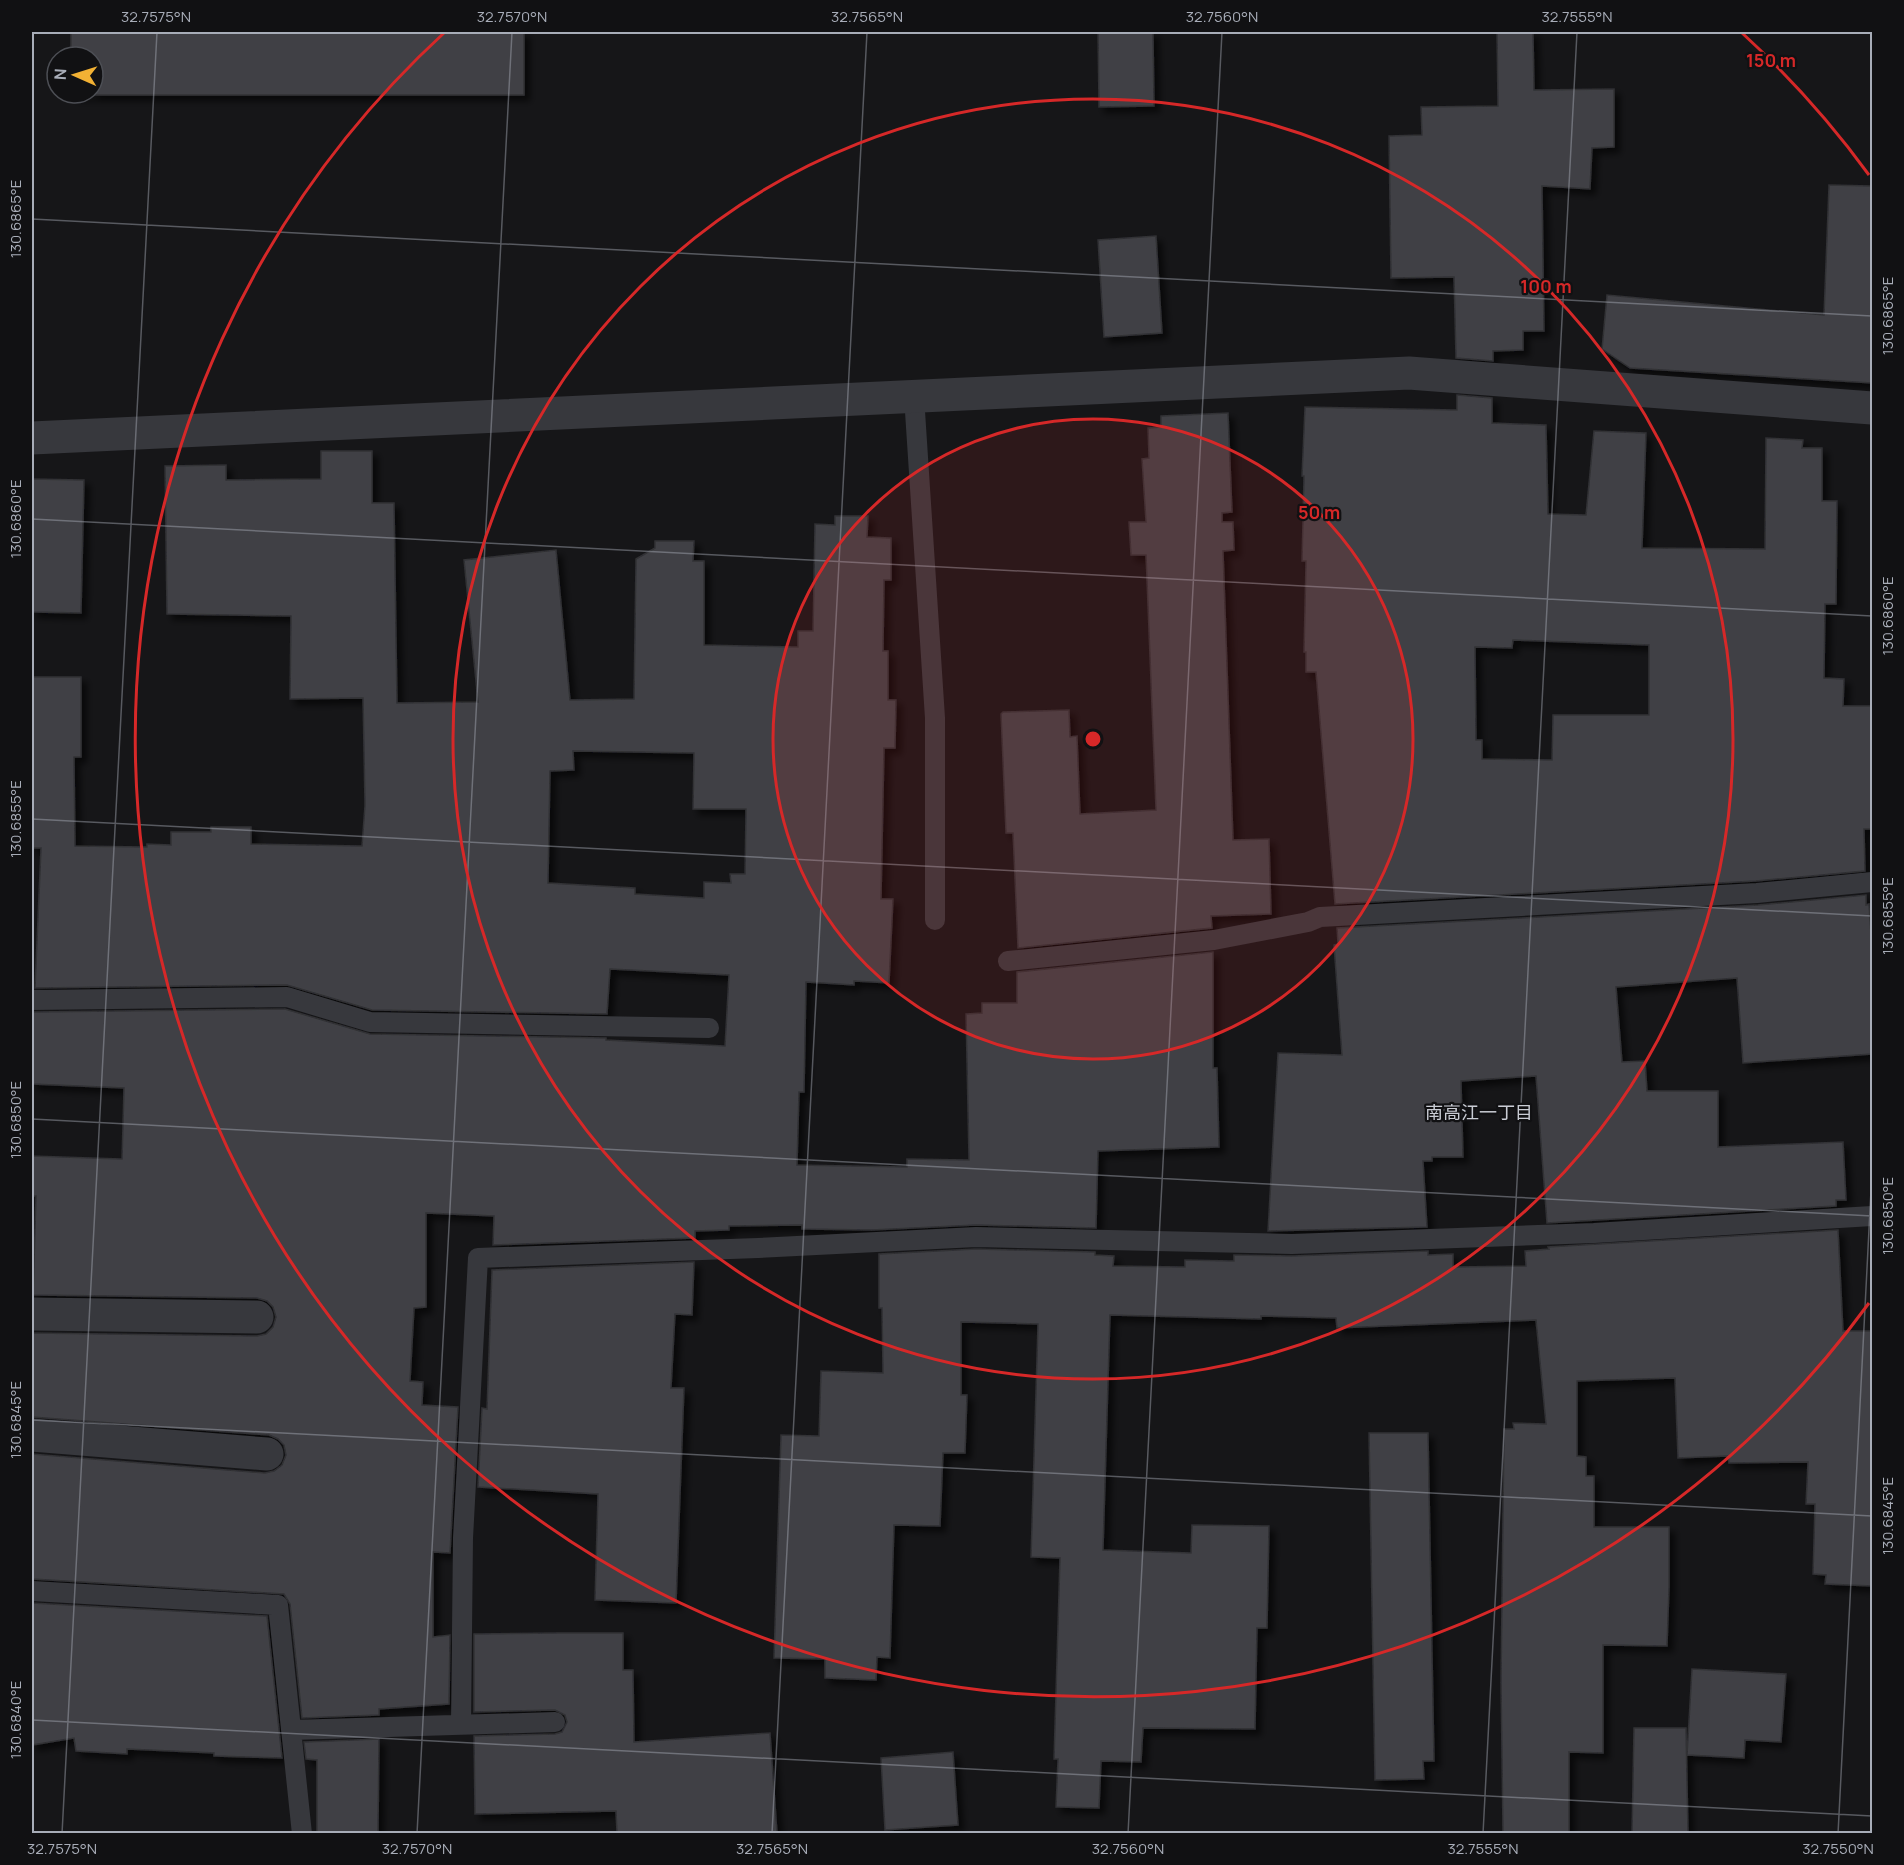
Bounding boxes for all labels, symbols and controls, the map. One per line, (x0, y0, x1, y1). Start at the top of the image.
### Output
text: 32.7575°N (121, 6, 191, 27)
text: 32.7570°N (477, 6, 547, 27)
text: 32.7565°N (831, 6, 903, 27)
text: 32.7560°N (1186, 6, 1258, 27)
text: 32.7555°N (1541, 6, 1613, 27)
north arrow (45, 45, 105, 105)
text: 150 m (1746, 48, 1796, 72)
text: N (49, 68, 71, 81)
text: 130.6865°E (5, 180, 26, 258)
text: 100 m (1520, 274, 1572, 298)
text: 130.6865°E (1877, 277, 1898, 355)
text: 130.6860°E (5, 480, 26, 558)
text: 50 m (1298, 500, 1340, 524)
text: 130.6860°E (1877, 577, 1898, 655)
centre of rings (1083, 729, 1103, 749)
text: 130.6855°E (5, 780, 26, 858)
text: 130.6855°E (1877, 877, 1898, 955)
text: 130.6850°E (5, 1081, 26, 1159)
district label: 南高江一丁目 (1425, 1100, 1533, 1124)
text: 130.6850°E (1877, 1177, 1898, 1255)
text: 130.6845°E (5, 1381, 26, 1459)
text: 130.6845°E (1877, 1477, 1898, 1555)
text: 130.6840°E (5, 1681, 26, 1759)
text: 32.7575°N (27, 1838, 97, 1859)
text: 32.7570°N (382, 1838, 452, 1859)
text: 32.7565°N (736, 1838, 808, 1859)
text: 32.7560°N (1092, 1838, 1164, 1859)
text: 32.7555°N (1447, 1838, 1519, 1859)
text: 32.7550°N (1802, 1838, 1874, 1859)

